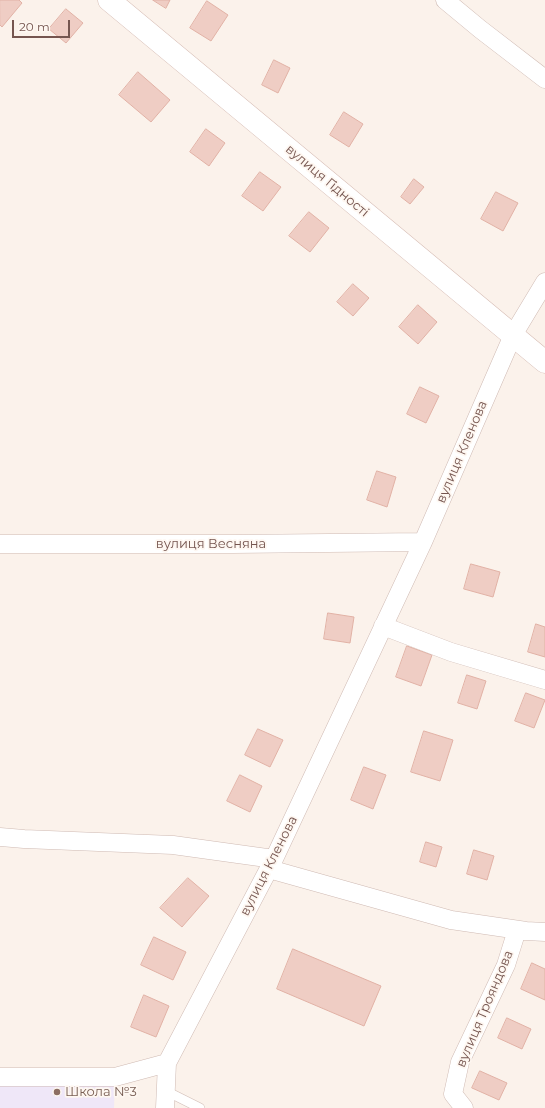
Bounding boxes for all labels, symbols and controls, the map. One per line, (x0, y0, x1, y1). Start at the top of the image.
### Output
scale bar (14, 12, 72, 38)
text: 20 m (19, 19, 50, 34)
street label: вулиця Гідності (282, 142, 372, 220)
street label: вулиця Кленова (433, 398, 491, 506)
street label: вулиця Весняна (156, 536, 266, 552)
street label: вулиця Кленова (237, 813, 301, 919)
street label: вулиця Трояндова (453, 948, 517, 1070)
place label: Школа №3 (65, 1084, 137, 1100)
marker: Школа №3 (52, 1087, 62, 1097)

